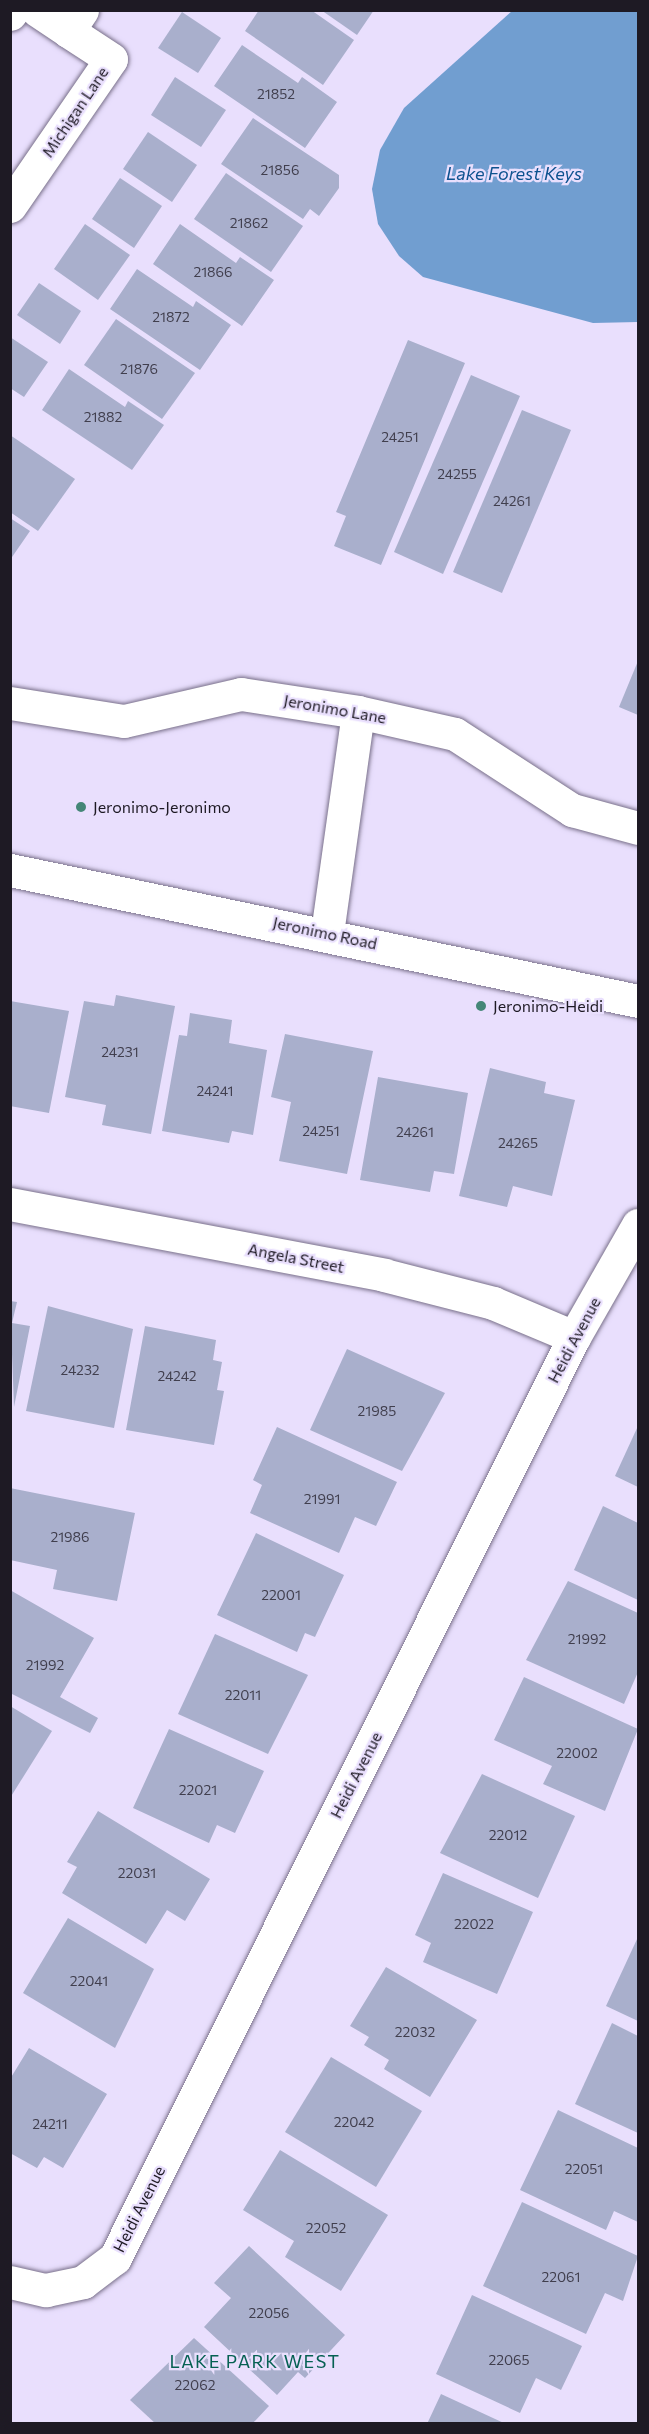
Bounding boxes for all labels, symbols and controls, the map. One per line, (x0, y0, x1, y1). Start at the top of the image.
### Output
street label: Michigan Lane (38, 63, 112, 161)
house number: 21852 (257, 86, 295, 102)
house number: 21856 (261, 162, 299, 178)
water label: Lake Forest Keys (446, 162, 582, 184)
house number: 21862 (230, 215, 268, 231)
house number: 21866 (193, 264, 233, 280)
house number: 21872 (152, 309, 190, 325)
house number: 21876 (120, 361, 158, 377)
house number: 21882 (84, 409, 122, 425)
house number: 24251 (381, 429, 419, 445)
house number: 24255 (437, 466, 477, 482)
house number: 24261 (493, 493, 531, 509)
street label: Jeronimo Lane (282, 691, 388, 727)
place label: Jeronimo-Jeronimo (93, 797, 231, 817)
marker: Jeronimo-Jeronimo (74, 800, 88, 814)
street label: Jeronimo Road (271, 913, 379, 953)
place label: Jeronimo-Heidi (493, 996, 603, 1016)
marker: Jeronimo-Heidi (474, 999, 488, 1013)
house number: 24231 (101, 1044, 139, 1060)
house number: 24241 (196, 1083, 234, 1099)
house number: 24251 (302, 1123, 340, 1139)
house number: 24261 (396, 1124, 434, 1140)
house number: 24265 (498, 1135, 538, 1151)
street label: Angela Street (246, 1239, 346, 1277)
street label: Heidi Avenue (543, 1294, 605, 1386)
house number: 24232 (60, 1362, 100, 1378)
house number: 24242 (157, 1368, 197, 1384)
house number: 21985 (358, 1403, 396, 1419)
house number: 21991 (304, 1491, 340, 1507)
house number: 21986 (50, 1529, 90, 1545)
house number: 22001 (261, 1587, 301, 1603)
house number: 21992 (568, 1631, 606, 1647)
house number: 21992 (26, 1657, 64, 1673)
house number: 22011 (225, 1687, 261, 1703)
street label: Heidi Avenue (326, 1729, 386, 1821)
house number: 22002 (556, 1745, 598, 1761)
house number: 22021 (179, 1782, 217, 1798)
house number: 22012 (489, 1827, 527, 1843)
house number: 22031 (118, 1865, 156, 1881)
house number: 22022 (454, 1916, 494, 1932)
house number: 22041 (70, 1973, 108, 1989)
house number: 22032 (395, 2024, 435, 2040)
house number: 22042 (334, 2114, 374, 2130)
house number: 24211 (32, 2116, 68, 2132)
house number: 22051 (565, 2161, 603, 2177)
street label: Heidi Avenue (109, 2163, 169, 2255)
house number: 22052 (306, 2220, 346, 2236)
house number: 22061 (541, 2269, 581, 2285)
house number: 22056 (248, 2305, 290, 2321)
district label: LAKE PARK WEST (169, 2350, 341, 2372)
house number: 22065 (488, 2352, 530, 2368)
house number: 22062 (175, 2377, 215, 2393)

